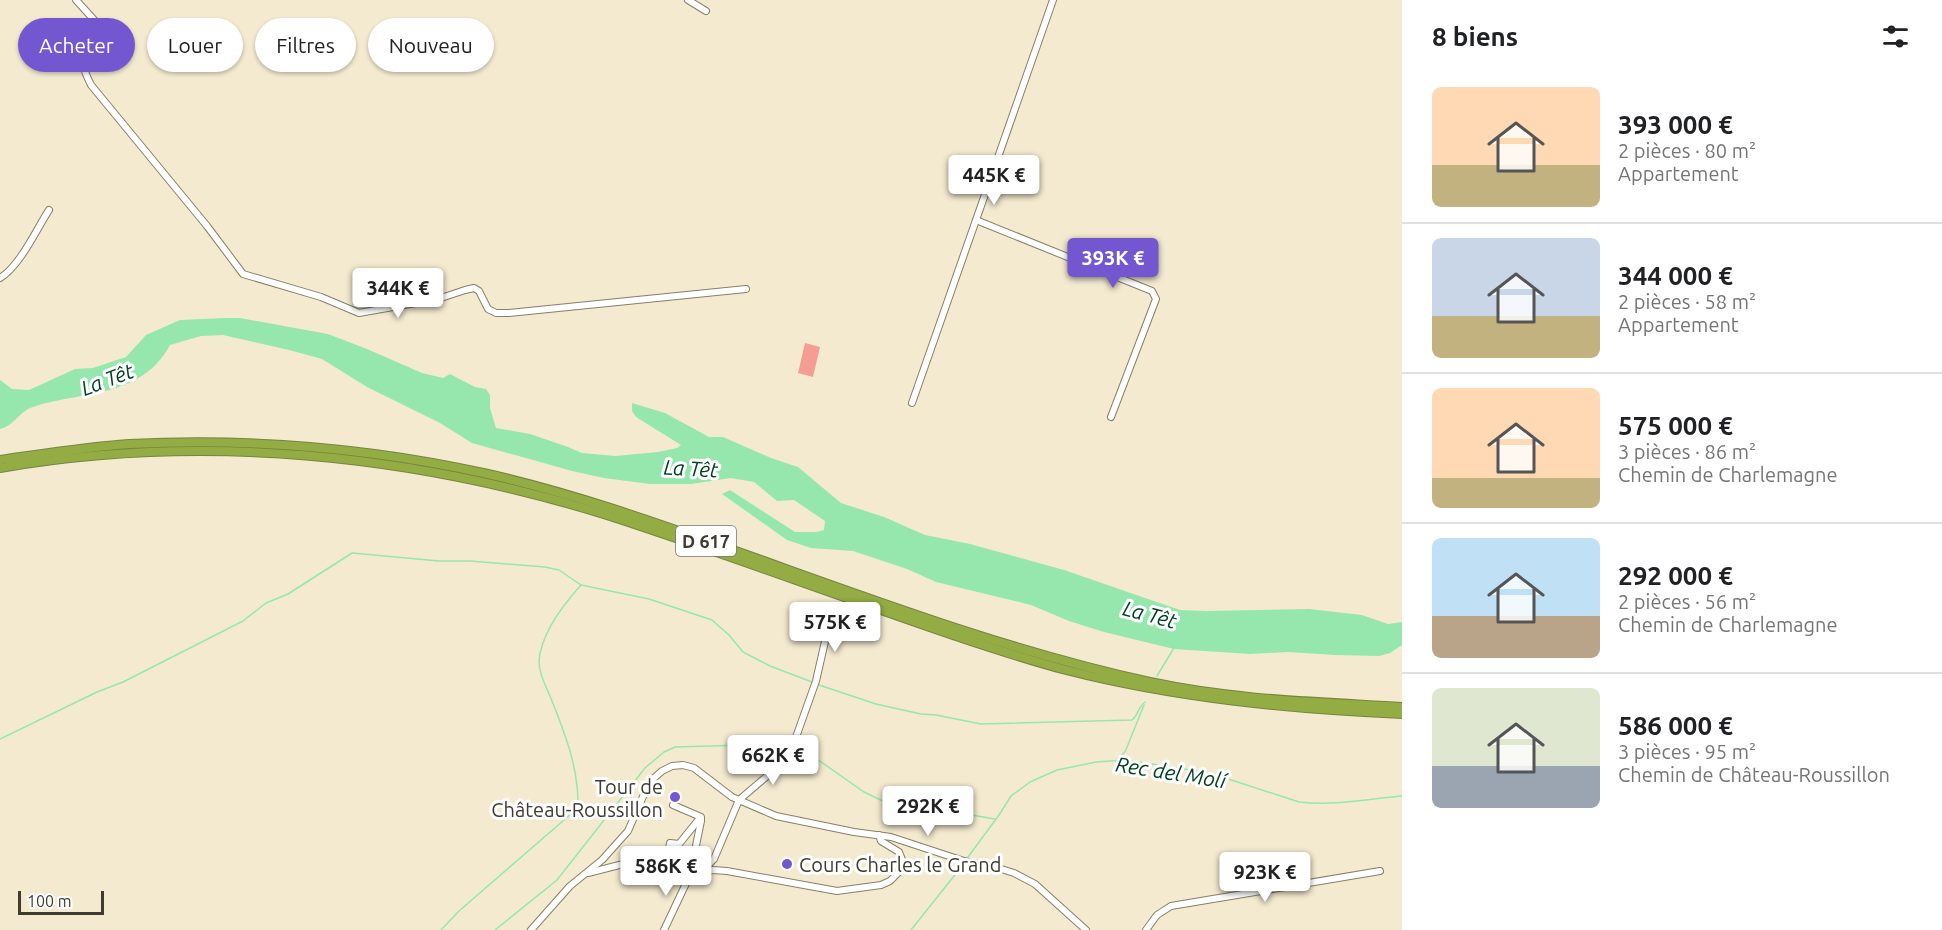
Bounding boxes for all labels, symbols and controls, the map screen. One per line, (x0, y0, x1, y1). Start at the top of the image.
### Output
chip: Acheter (18, 18, 135, 72)
chip: Louer (147, 18, 243, 72)
chip: Filtres (255, 18, 356, 72)
chip: Nouveau (368, 18, 494, 72)
icon: filters (1879, 20, 1912, 53)
text: 8 biens (1432, 22, 1518, 51)
text: 393 000 € (1618, 110, 1733, 139)
icon: home (1480, 111, 1552, 183)
text: 2 pièces · 80 m² (1618, 139, 1756, 162)
pin: 445K € (945, 155, 1043, 206)
text: Appartement (1618, 162, 1739, 185)
text: 445K € (962, 163, 1026, 186)
pin: 393K € (1064, 238, 1162, 289)
text: 393K € (1081, 246, 1145, 269)
text: 344 000 € (1618, 261, 1733, 290)
icon: home (1480, 262, 1552, 334)
pin: 344K € (349, 268, 447, 319)
text: 344K € (366, 276, 430, 299)
text: 2 pièces · 58 m² (1618, 290, 1756, 313)
text: Appartement (1618, 313, 1739, 336)
water label: La Têt (77, 358, 137, 400)
text: 575 000 € (1618, 411, 1733, 440)
icon: home (1480, 412, 1552, 484)
text: 3 pièces · 86 m² (1618, 440, 1756, 463)
water label: La Têt (663, 455, 720, 481)
text: Chemin de Charlemagne (1618, 463, 1837, 486)
road number: D 617 (676, 526, 736, 556)
text: 292 000 € (1618, 561, 1733, 590)
icon: home (1480, 562, 1552, 634)
text: 2 pièces · 56 m² (1618, 590, 1756, 613)
water label: La Têt (1121, 595, 1180, 633)
pin: 575K € (786, 602, 884, 653)
text: 575K € (803, 610, 867, 633)
text: Chemin de Charlemagne (1618, 613, 1837, 636)
text: 586 000 € (1618, 711, 1733, 740)
icon: home (1480, 712, 1552, 784)
pin: 662K € (724, 735, 822, 786)
text: 3 pièces · 95 m² (1618, 740, 1756, 763)
text: 662K € (741, 743, 805, 766)
water label: Rec del Molí (1114, 751, 1231, 793)
text: Chemin de Château-Roussillon (1618, 763, 1890, 786)
place label: Tour de Château-Roussillon (491, 775, 663, 821)
pin: 292K € (879, 786, 977, 837)
marker: Tour de Château-Roussillon (668, 790, 682, 804)
text: 292K € (896, 794, 960, 817)
pin: 586K € (617, 846, 715, 897)
pin: 923K € (1216, 852, 1314, 903)
place label: Cours Charles le Grand (799, 853, 1001, 876)
text: 586K € (634, 854, 698, 877)
marker: Cours Charles le Grand (780, 857, 794, 871)
text: 923K € (1233, 860, 1297, 883)
scale bar (18, 888, 104, 916)
text: 100 m (27, 892, 72, 910)

